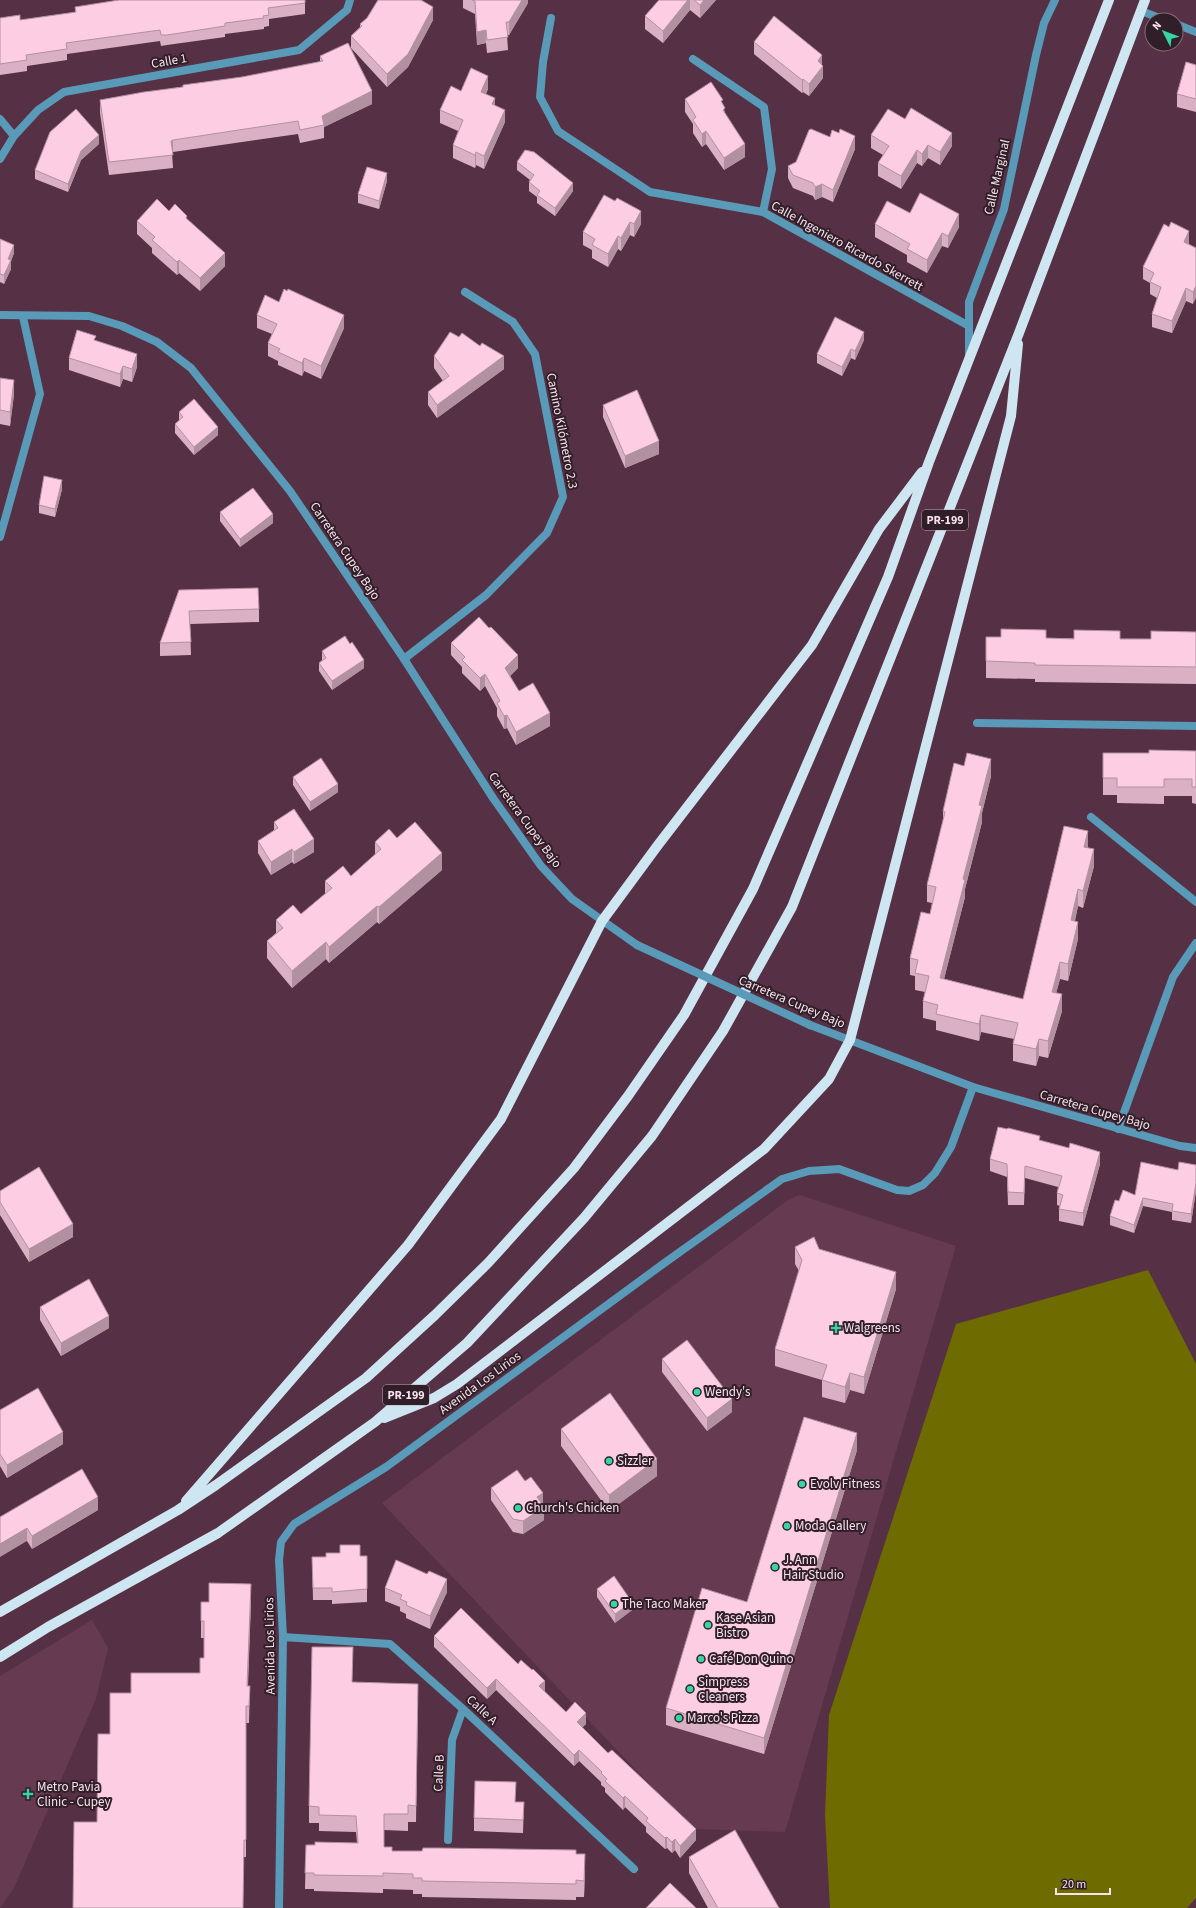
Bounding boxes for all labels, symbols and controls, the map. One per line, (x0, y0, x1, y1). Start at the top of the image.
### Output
north arrow (1144, 12, 1184, 52)
text: N (1149, 18, 1165, 33)
street label: Calle 1 (150, 49, 188, 73)
street label: Calle Marginal (980, 138, 1014, 216)
street label: Calle Ingeniero Ricardo Skerrett (768, 197, 927, 296)
street label: Camino Kilómetro 2.3 (542, 372, 582, 490)
street label: Carretera Cupey Bajo (306, 499, 384, 603)
road number: PR-199 (922, 510, 968, 530)
street label: Carretera Cupey Bajo (484, 768, 566, 872)
street label: Carretera Cupey Bajo (736, 971, 848, 1033)
street label: Carretera Cupey Bajo (1038, 1086, 1152, 1134)
place label: Walgreens (844, 1319, 901, 1337)
marker: Walgreens (831, 1323, 841, 1333)
street label: Avenida Los Lirios (435, 1347, 525, 1419)
place label: Wendy's (705, 1383, 751, 1401)
road number: PR-199 (383, 1385, 429, 1405)
marker: Wendy's (692, 1387, 702, 1397)
place label: Sizzler (617, 1452, 653, 1470)
marker: Sizzler (604, 1456, 614, 1466)
place label: Evolv Fitness (810, 1475, 881, 1493)
marker: Evolv Fitness (797, 1479, 807, 1489)
place label: Church's Chicken (526, 1499, 619, 1517)
marker: Church's Chicken (513, 1503, 523, 1513)
place label: Moda Gallery (795, 1517, 866, 1535)
marker: Moda Gallery (782, 1521, 792, 1531)
place label: J. Ann Hair Studio (783, 1551, 844, 1584)
marker: J. Ann Hair Studio (770, 1562, 780, 1572)
place label: The Taco Maker (622, 1595, 707, 1613)
street label: Avenida Los Lirios (260, 1597, 280, 1695)
marker: The Taco Maker (609, 1599, 619, 1609)
place label: Kase Asian Bistro (716, 1609, 774, 1642)
marker: Kase Asian Bistro (703, 1620, 713, 1630)
place label: Café Don Quino (709, 1650, 794, 1668)
marker: Café Don Quino (696, 1654, 706, 1664)
place label: Simpress Cleaners (698, 1673, 748, 1706)
marker: Simpress Cleaners (685, 1684, 695, 1694)
street label: Calle A (462, 1691, 502, 1730)
place label: Marco's Pizza (687, 1709, 759, 1727)
marker: Marco's Pizza (674, 1713, 684, 1723)
street label: Calle B (429, 1754, 449, 1792)
place label: Metro Pavia Clinic - Cupey (37, 1778, 111, 1811)
marker: Metro Pavia Clinic - Cupey (22, 1788, 34, 1800)
scale bar (1056, 1870, 1110, 1896)
text: 20 m (1062, 1876, 1086, 1893)

